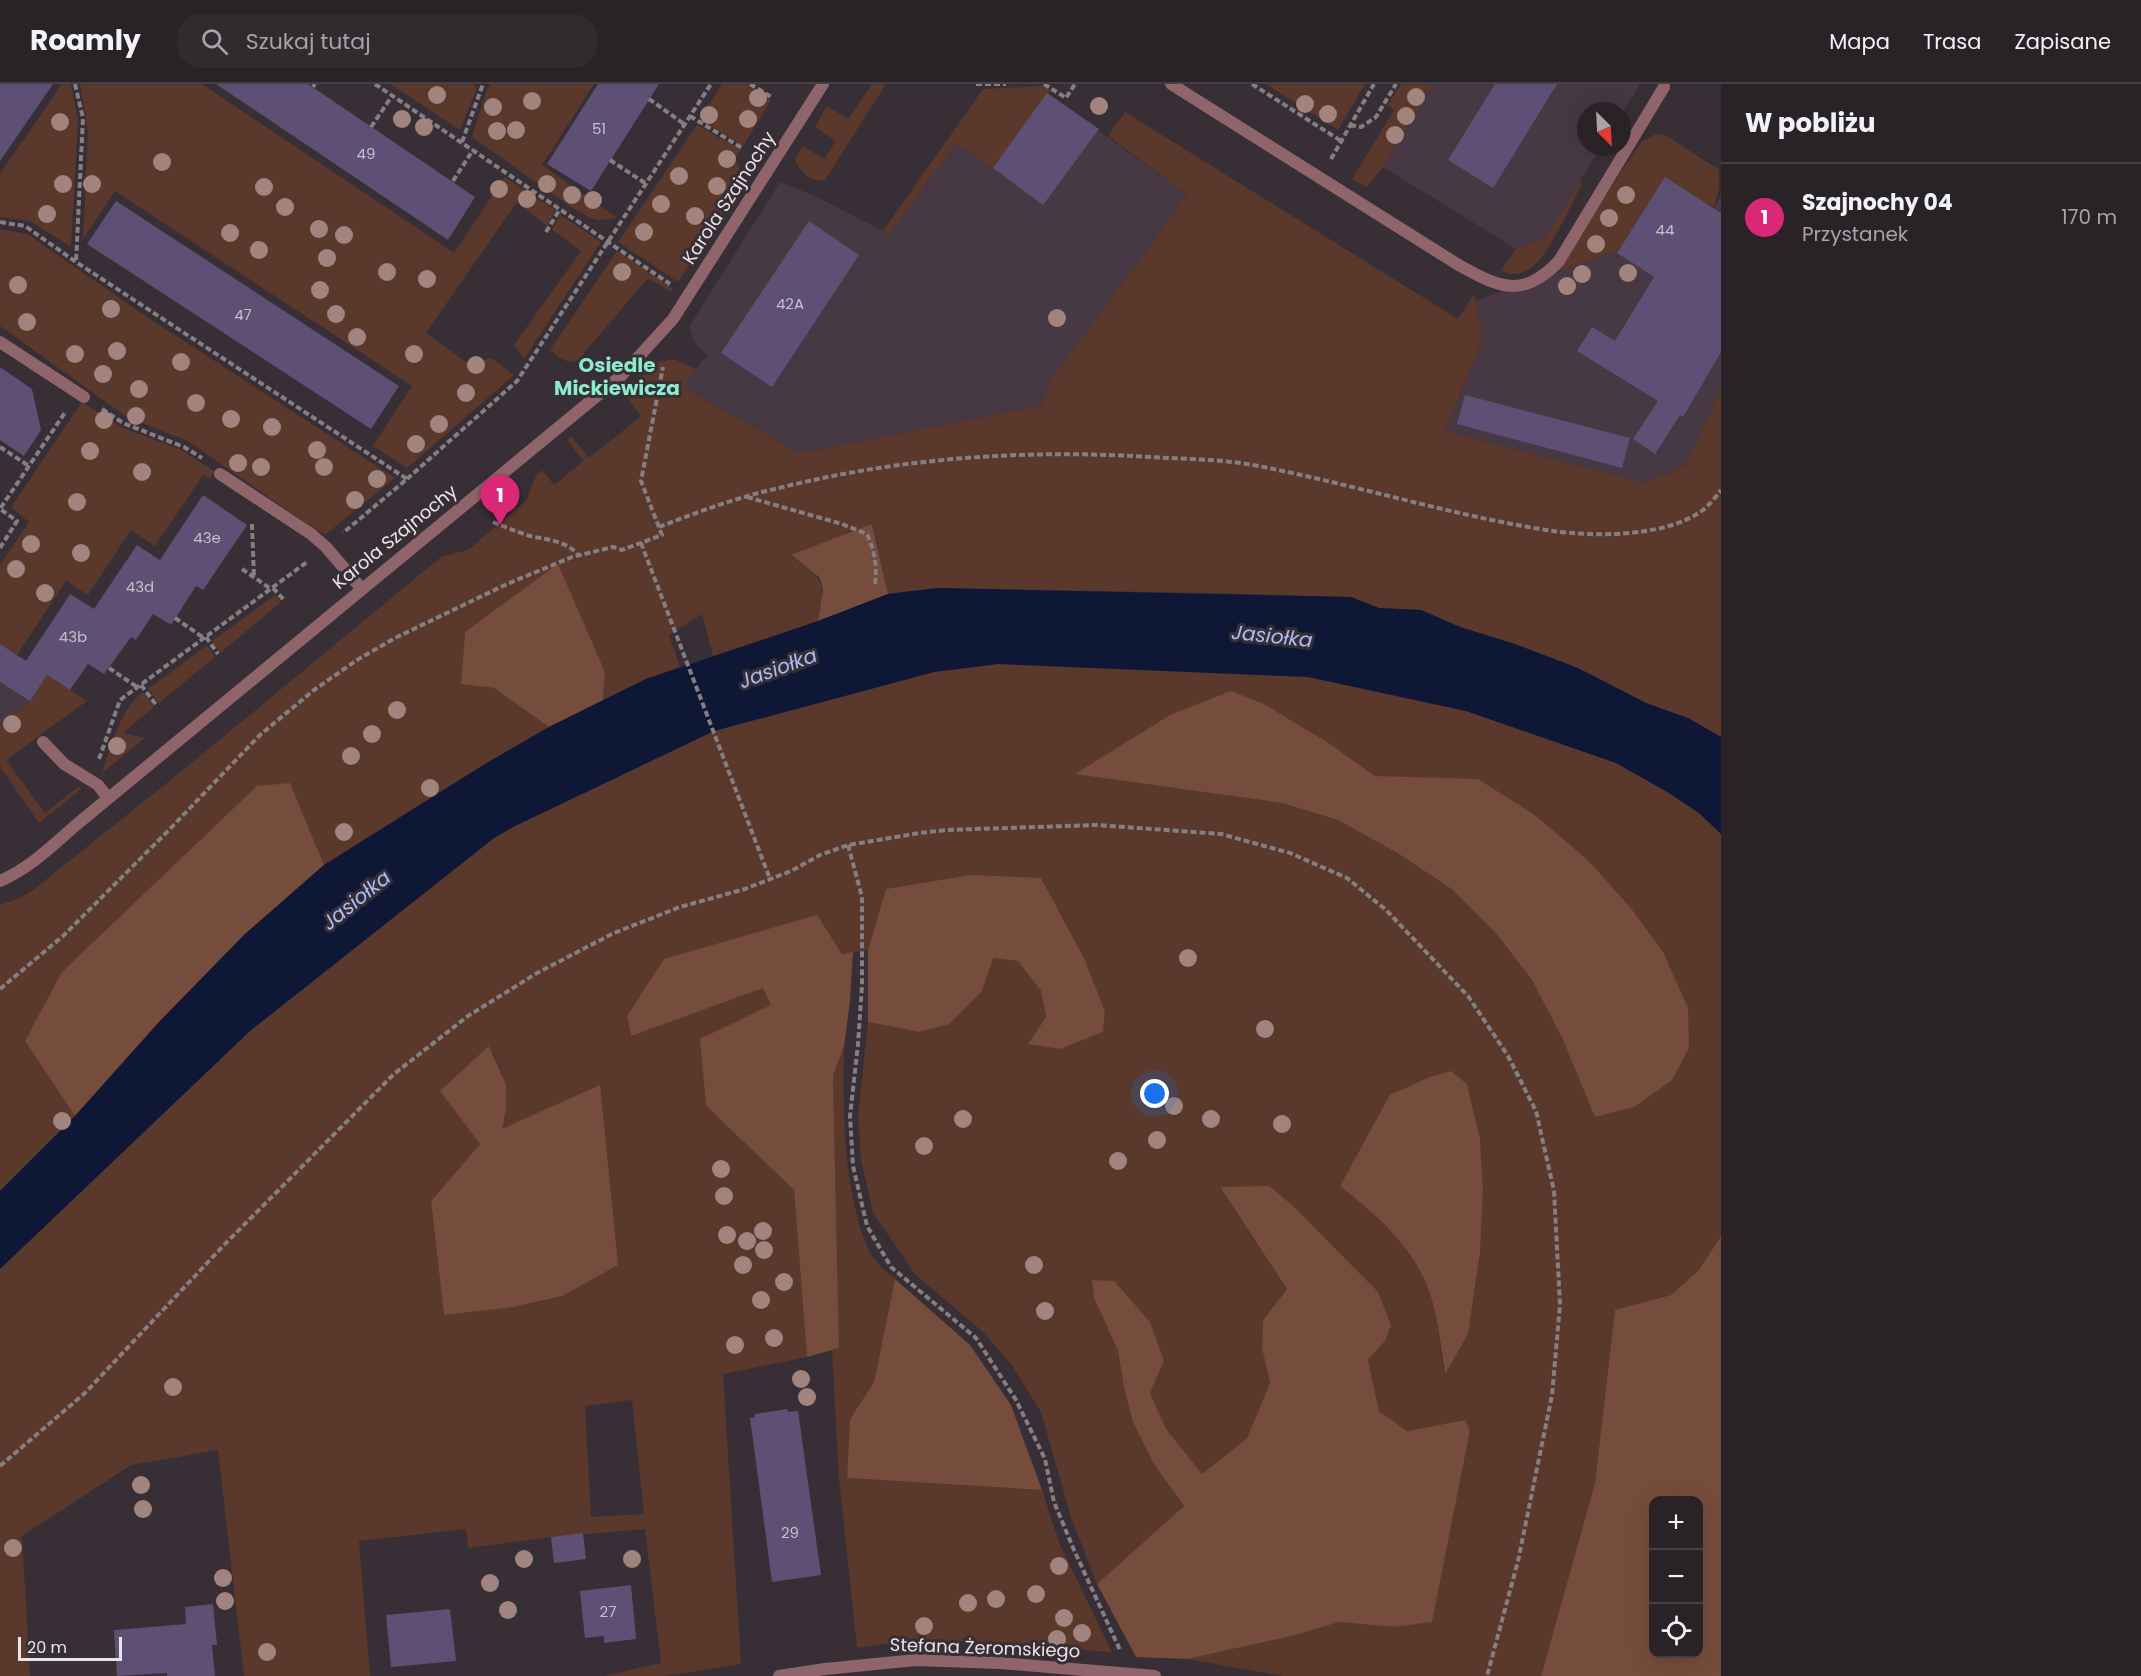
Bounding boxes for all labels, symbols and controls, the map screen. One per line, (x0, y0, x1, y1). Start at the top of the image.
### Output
search box (177, 14, 597, 68)
text: Roamly (30, 21, 141, 60)
icon: search (198, 25, 231, 58)
text: Szukaj tutaj (246, 26, 371, 57)
text: Mapa (1829, 27, 1890, 56)
text: Trasa (1923, 27, 1981, 56)
text: Zapisane (2014, 27, 2111, 56)
north arrow (1577, 102, 1631, 156)
text: W pobliżu (1745, 105, 1876, 141)
house number: 51 (592, 118, 606, 139)
street label: Karola Szajnochy (676, 127, 781, 269)
house number: 49 (357, 143, 375, 164)
text: Szajnochy 04 (1802, 187, 1953, 218)
text: 1 (1761, 203, 1768, 231)
text: 170 m (2061, 203, 2117, 231)
house number: 44 (1656, 219, 1674, 240)
text: Przystanek (1802, 220, 1908, 248)
house number: 42A (776, 293, 804, 314)
house number: 47 (234, 304, 252, 325)
district label: Osiedle Mickiewicza (554, 351, 680, 402)
pin: 1 (480, 476, 520, 525)
street label: Karola Szajnochy (327, 479, 462, 595)
house number: 43e (193, 527, 221, 548)
house number: 43d (126, 576, 154, 597)
water label: Jasiołka (1230, 618, 1314, 654)
house number: 43b (59, 626, 87, 647)
water label: Jasiołka (735, 641, 821, 695)
water label: Jasiołka (316, 864, 396, 936)
your location (1140, 1079, 1169, 1108)
map controls (1649, 1496, 1703, 1658)
button: + (1649, 1496, 1703, 1550)
house number: 29 (781, 1522, 799, 1543)
button: − (1649, 1550, 1703, 1604)
house number: 27 (600, 1601, 616, 1622)
button: locate (1649, 1604, 1703, 1658)
street label: Stefana Żeromskiego (889, 1632, 1081, 1663)
scale bar (18, 1634, 122, 1662)
text: 20 m (27, 1636, 67, 1659)

